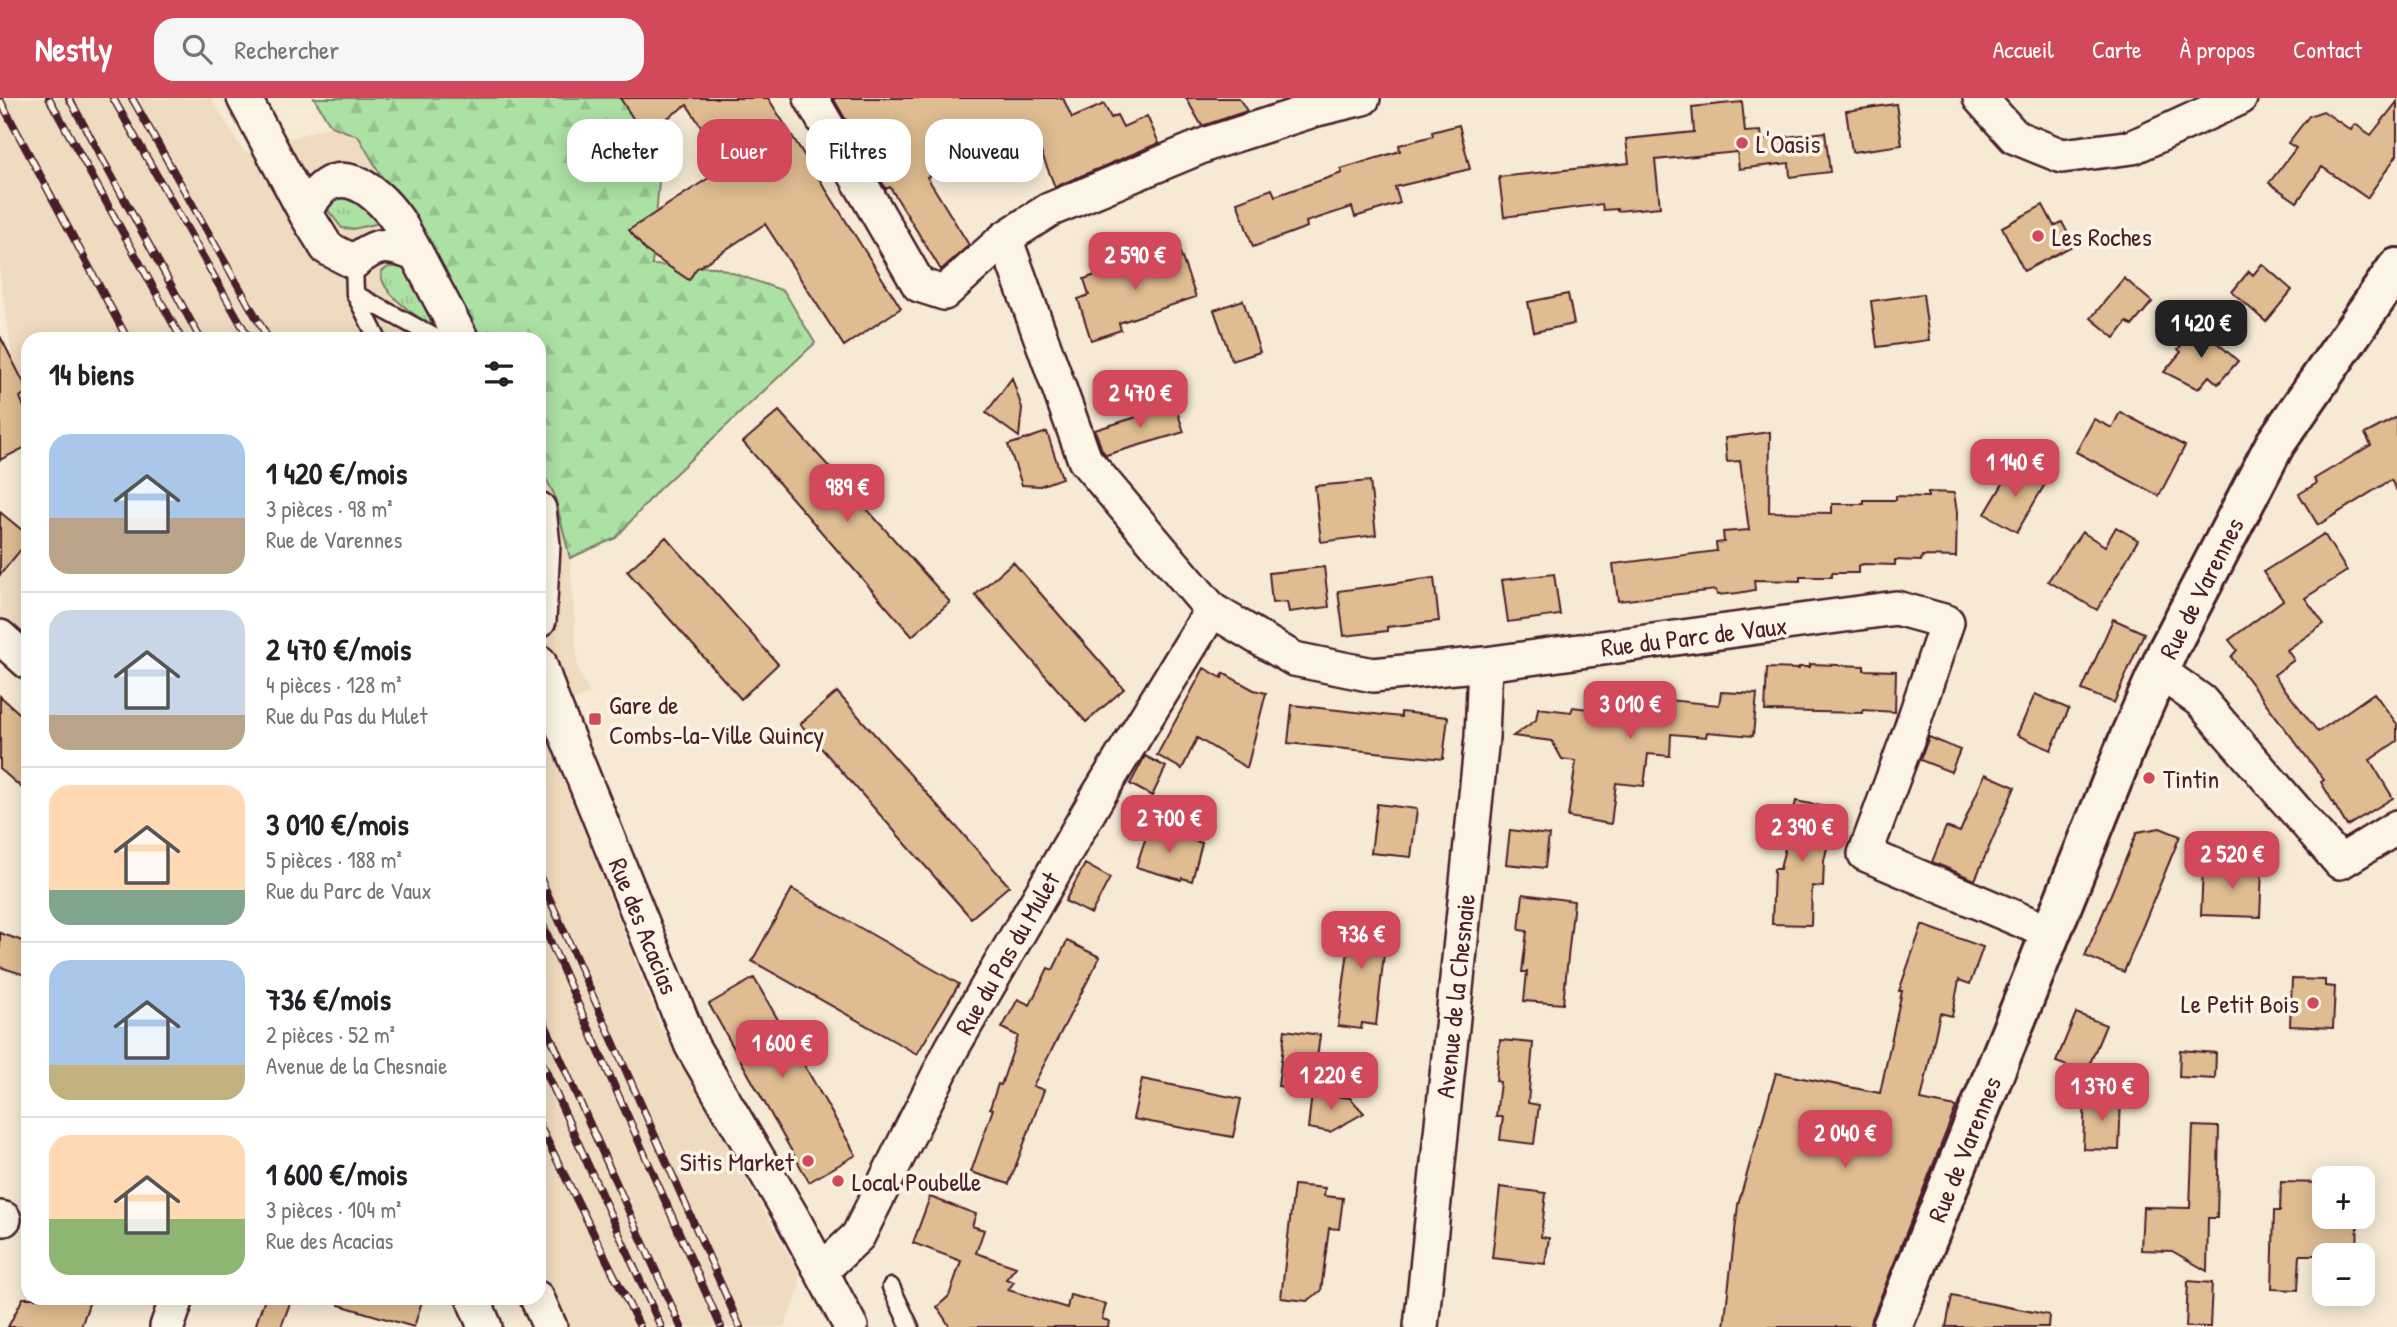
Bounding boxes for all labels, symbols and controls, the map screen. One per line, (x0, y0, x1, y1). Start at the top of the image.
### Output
search box (154, 18, 644, 81)
text: Nestly (35, 27, 112, 71)
icon: search (178, 30, 216, 68)
text: Rechercher (234, 32, 339, 67)
text: Accueil (1993, 33, 2054, 65)
text: Carte (2092, 33, 2141, 65)
text: À propos (2179, 33, 2255, 65)
text: Contact (2293, 33, 2362, 65)
chip: Acheter (567, 119, 683, 182)
chip: Louer (697, 119, 792, 182)
chip: Filtres (806, 119, 911, 182)
chip: Nouveau (925, 119, 1043, 182)
place label: L'Oasis (1756, 126, 1820, 161)
marker: L'Oasis (1734, 135, 1750, 151)
place label: Les Roches (2052, 219, 2152, 254)
marker: Les Roches (2030, 228, 2046, 244)
pin: 2 590 € (1070, 232, 1200, 292)
text: 2 590 € (1105, 239, 1165, 270)
pin: 1 420 € (2136, 300, 2266, 360)
text: 1 420 € (2171, 307, 2231, 338)
text: 14 biens (49, 354, 134, 394)
icon: filters (480, 355, 518, 393)
pin: 2 470 € (1075, 370, 1205, 430)
text: 2 470 € (1109, 377, 1171, 408)
pin: 1 140 € (1950, 440, 2080, 499)
text: 1 140 € (1986, 446, 2044, 477)
text: 1 420 €/mois (266, 453, 407, 493)
icon: home (105, 462, 189, 546)
pin: 989 € (798, 464, 896, 524)
text: 989 € (825, 471, 869, 502)
text: 3 pièces · 98 m² (266, 493, 392, 524)
street label: Rue de Varennes (2150, 511, 2252, 665)
text: Rue de Varennes (266, 524, 402, 555)
street label: Rue du Parc de Vaux (1599, 607, 1789, 665)
text: 2 470 €/mois (266, 629, 411, 669)
icon: home (105, 638, 189, 722)
text: 4 pièces · 128 m² (266, 669, 401, 700)
pin: 3 010 € (1565, 682, 1695, 741)
place label: Gare de Combs-la-Ville Quincy (609, 687, 824, 752)
text: 3 010 € (1600, 688, 1660, 719)
text: Rue du Pas du Mulet (266, 700, 427, 731)
marker: Gare de Combs-la-Ville Quincy (587, 711, 603, 727)
place label: Tintin (2163, 761, 2219, 796)
marker: Tintin (2141, 770, 2157, 786)
pin: 2 700 € (1104, 796, 1234, 855)
text: 2 700 € (1137, 802, 1201, 833)
text: 3 010 €/mois (266, 804, 409, 844)
pin: 2 390 € (1737, 804, 1867, 864)
text: 2 390 € (1771, 811, 1833, 842)
icon: home (105, 813, 189, 897)
pin: 2 520 € (2167, 832, 2297, 891)
text: 2 520 € (2200, 838, 2264, 869)
text: 5 pièces · 188 m² (266, 844, 402, 875)
street label: Rue des Acacias (601, 853, 687, 999)
street label: Rue du Pas du Mulet (946, 864, 1068, 1041)
text: Rue du Parc de Vaux (266, 875, 432, 906)
street label: Avenue de la Chesnaie (1427, 892, 1483, 1100)
pin: 736 € (1312, 912, 1410, 971)
text: 736 € (1337, 918, 1385, 949)
text: 736 €/mois (266, 979, 391, 1019)
place label: Le Petit Bois (2181, 986, 2299, 1021)
icon: home (105, 988, 189, 1072)
marker: Le Petit Bois (2305, 995, 2321, 1011)
text: 2 pièces · 52 m² (266, 1019, 395, 1050)
pin: 1 600 € (717, 1020, 847, 1080)
text: 1 600 € (752, 1027, 812, 1058)
text: Avenue de la Chesnaie (266, 1050, 447, 1081)
pin: 1 220 € (1266, 1052, 1396, 1112)
text: 1 220 € (1300, 1059, 1362, 1090)
pin: 1 370 € (2037, 1063, 2167, 1123)
text: 1 370 € (2071, 1070, 2133, 1101)
street label: Rue de Varennes (1919, 1071, 2009, 1227)
pin: 2 040 € (1780, 1110, 1910, 1170)
text: 2 040 € (1814, 1117, 1876, 1148)
place label: Sitis Market (680, 1144, 795, 1179)
marker: Sitis Market (800, 1153, 816, 1169)
text: 1 600 €/mois (266, 1154, 407, 1194)
icon: home (105, 1163, 189, 1247)
place label: Local Poubelle (852, 1164, 981, 1199)
map controls (2312, 1166, 2375, 1306)
button: + (2312, 1166, 2375, 1229)
marker: Local Poubelle (830, 1173, 846, 1189)
text: 3 pièces · 104 m² (266, 1194, 401, 1225)
text: Rue des Acacias (266, 1225, 393, 1256)
button: − (2312, 1243, 2375, 1306)

